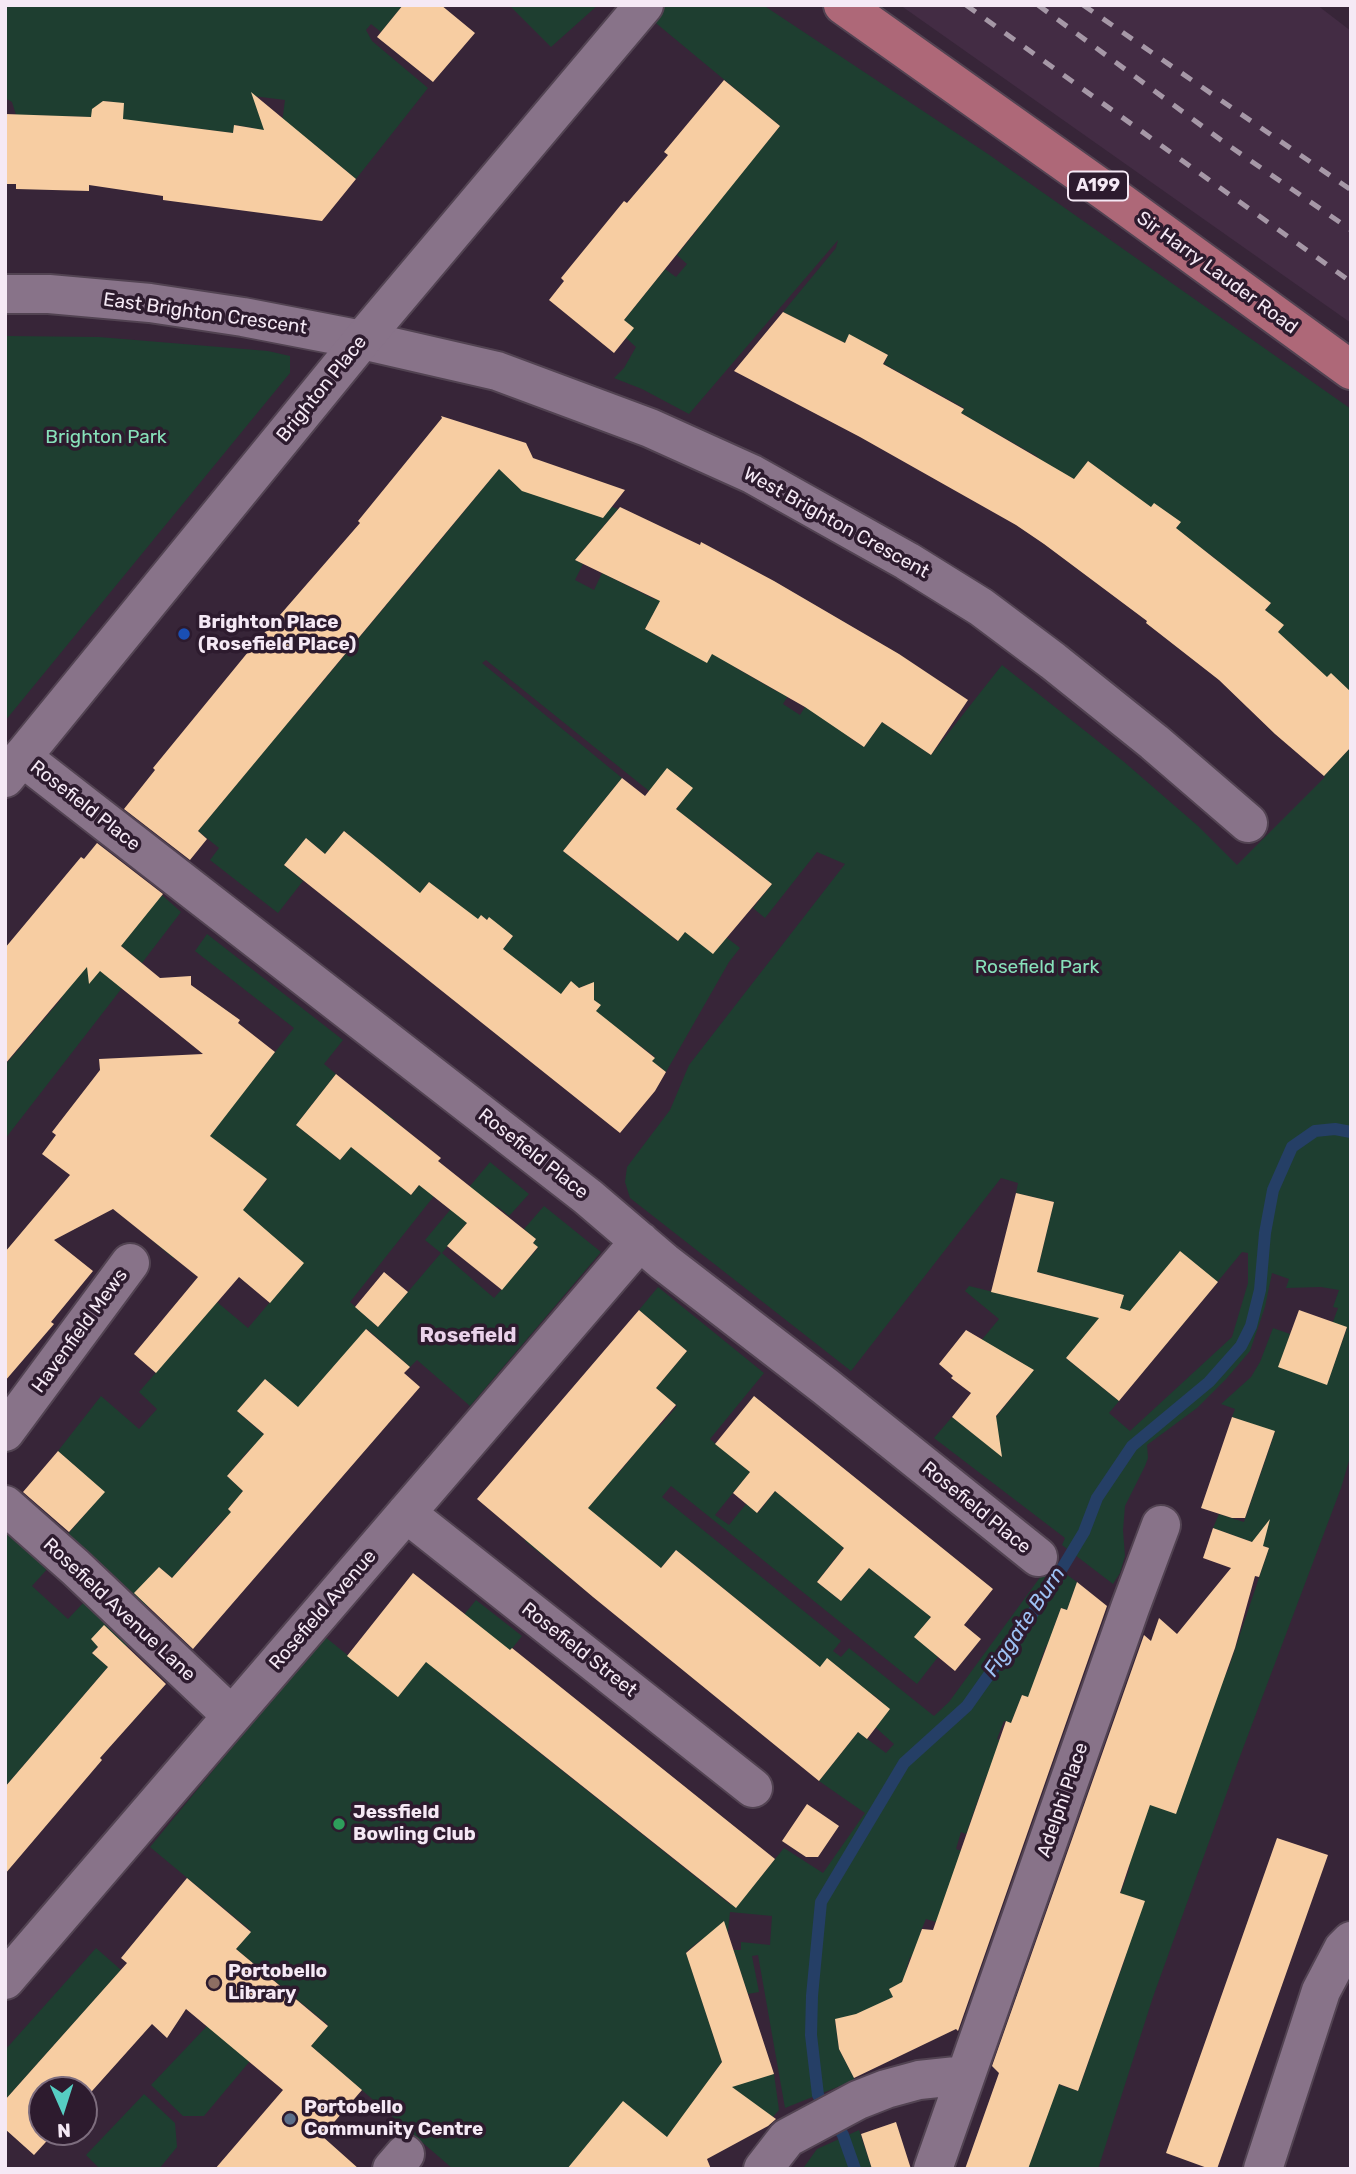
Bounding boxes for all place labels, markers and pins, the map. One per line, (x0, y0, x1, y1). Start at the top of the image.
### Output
place label: Brighton Place (Rosefield Place) (198, 612, 356, 656)
marker: Brighton Place (Rosefield Place) (176, 626, 192, 642)
place label: Jessfield Bowling Club (353, 1802, 476, 1846)
marker: Jessfield Bowling Club (331, 1816, 347, 1832)
place label: Portobello Library (228, 1961, 327, 2005)
marker: Portobello Library (206, 1975, 222, 1991)
place label: Portobello Community Centre (304, 2097, 483, 2141)
marker: Portobello Community Centre (282, 2111, 298, 2127)

